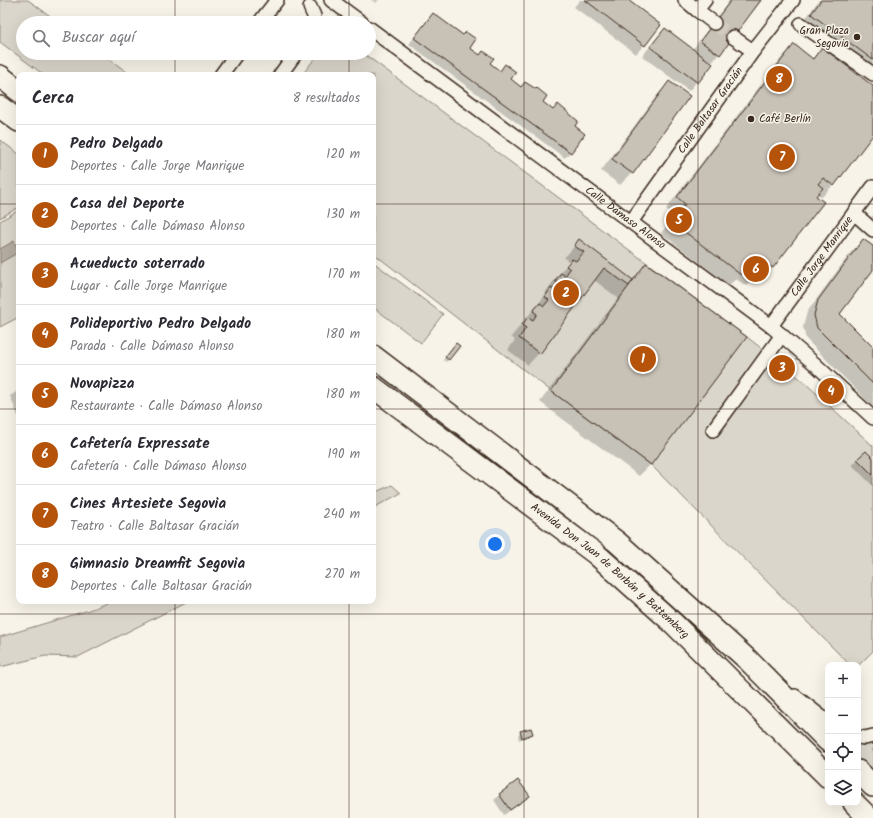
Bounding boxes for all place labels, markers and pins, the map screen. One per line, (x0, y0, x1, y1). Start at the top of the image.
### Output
place label: Gran Plaza Segovia (799, 22, 849, 53)
marker: Gran Plaza Segovia (852, 32, 862, 42)
pin: 8 (766, 64, 792, 94)
place label: Café Berlín (759, 110, 811, 128)
marker: Café Berlín (746, 114, 756, 124)
pin: 7 (769, 142, 795, 172)
pin: 5 (666, 205, 692, 235)
pin: 6 (743, 254, 769, 284)
pin: 2 (553, 278, 579, 308)
pin: 1 (630, 344, 656, 374)
pin: 3 (769, 353, 795, 383)
pin: 4 (818, 376, 844, 406)

